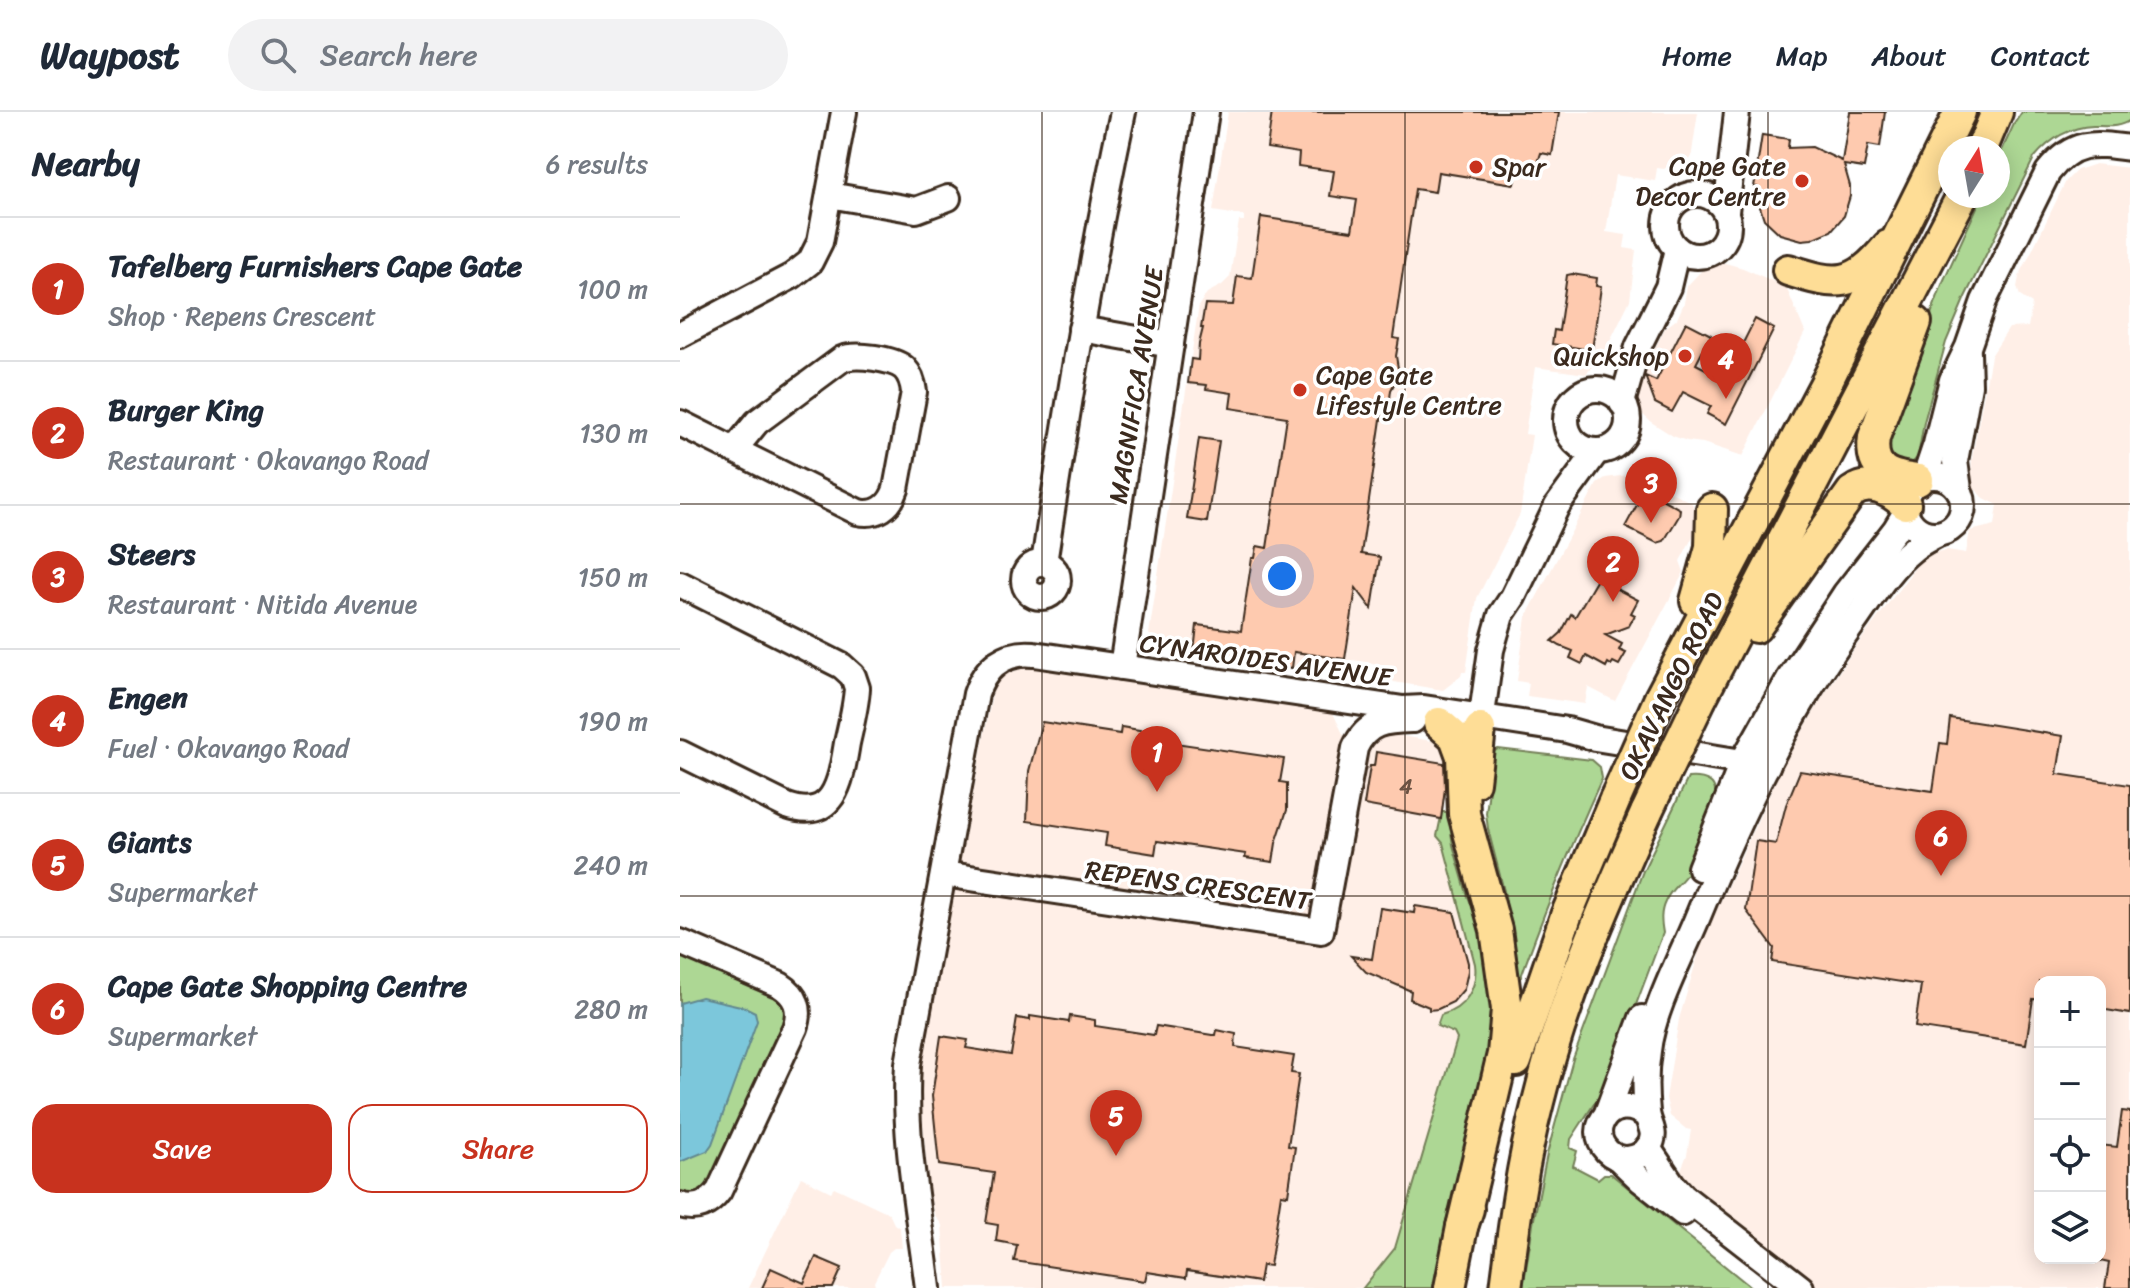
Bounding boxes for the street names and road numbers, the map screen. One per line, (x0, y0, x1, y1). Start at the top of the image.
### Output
street label: MAGNIFICA AVENUE (1095, 262, 1178, 507)
street label: OKAVANGO ROAD (1605, 583, 1737, 788)
street label: CYNAROIDES AVENUE (1137, 620, 1396, 701)
street label: REPENS CRESCENT (1082, 846, 1315, 924)

